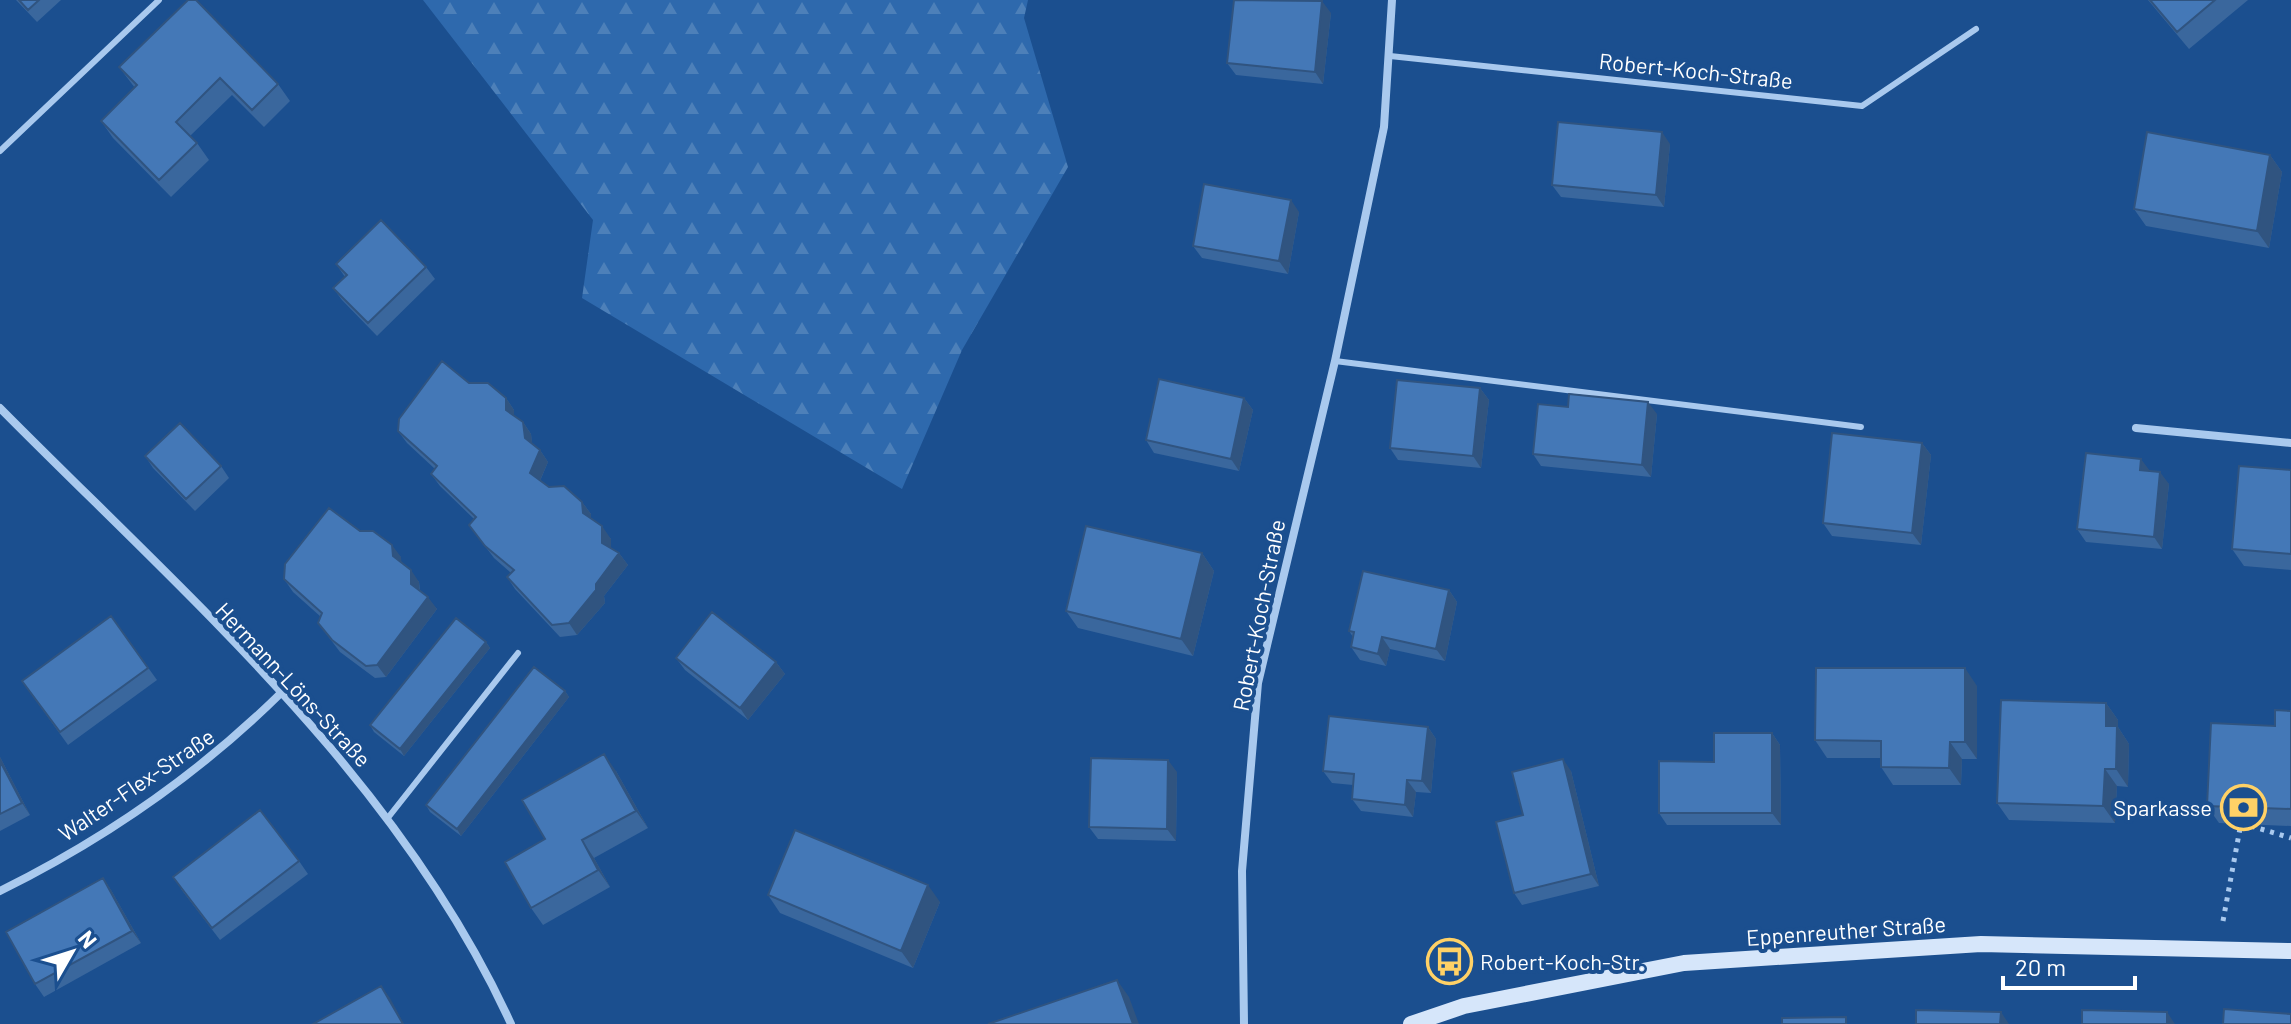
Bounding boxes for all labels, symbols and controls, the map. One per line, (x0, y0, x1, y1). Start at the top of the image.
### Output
street label: Robert-Koch-Straße (1598, 47, 1794, 93)
street label: Robert-Koch-Straße (1227, 517, 1289, 713)
street label: Hermann-Löns-Straße (211, 596, 377, 772)
street label: Walter-Flex-Straße (53, 722, 219, 846)
bank icon: Sparkasse (2219, 783, 2267, 831)
place label: Sparkasse (2113, 794, 2212, 820)
street label: Eppenreuther Straße (1745, 910, 1947, 950)
north arrow (32, 912, 112, 992)
text: N (74, 925, 103, 953)
bus stop icon: Robert-Koch-Str. (1425, 937, 1473, 985)
scale bar (2003, 940, 2135, 990)
place label: Robert-Koch-Str. (1480, 948, 1645, 974)
text: 20 m (2015, 952, 2066, 981)

